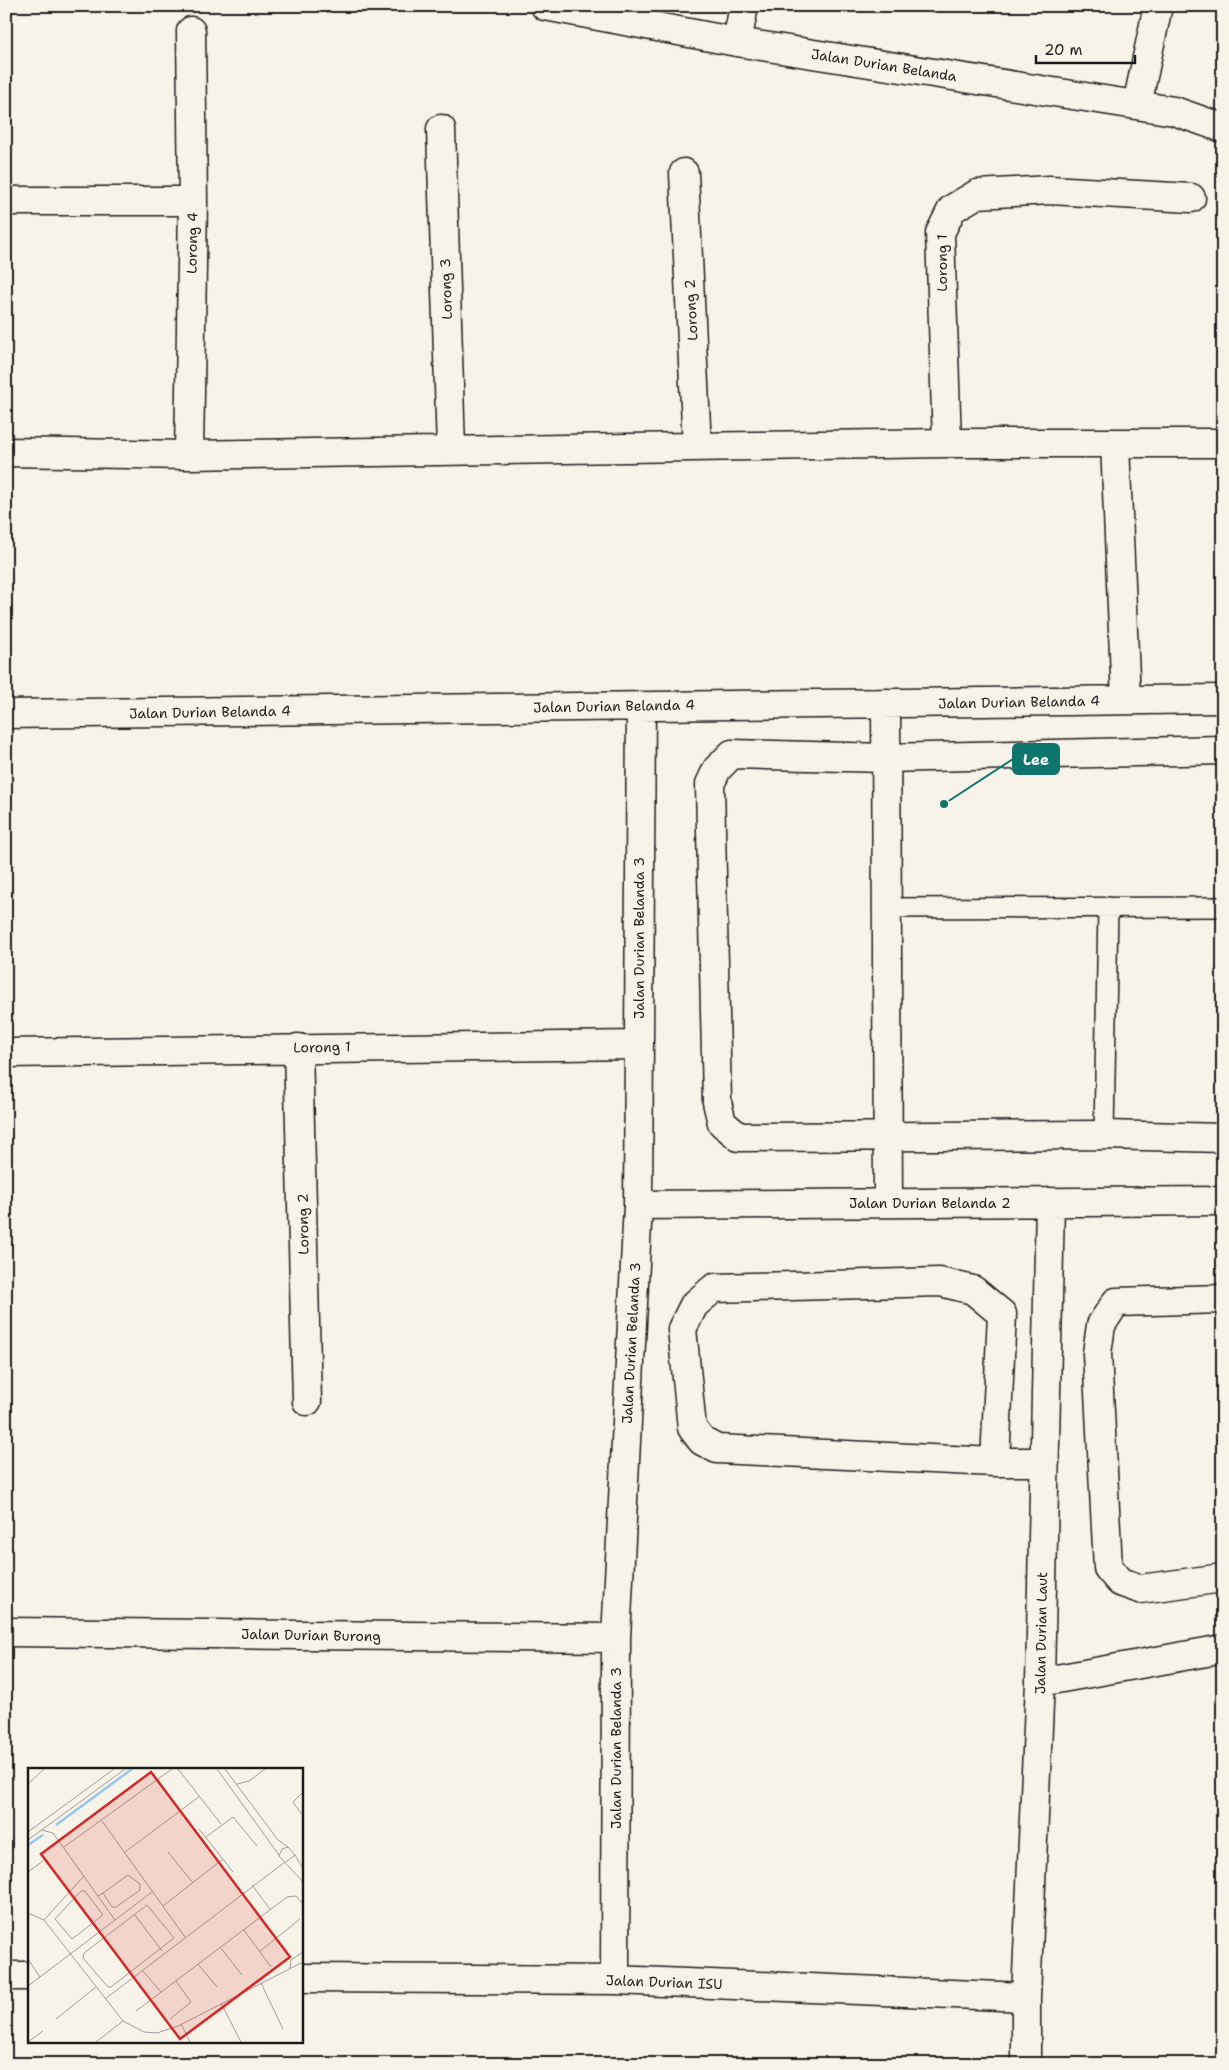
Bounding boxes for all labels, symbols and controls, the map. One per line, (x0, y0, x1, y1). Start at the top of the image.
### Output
scale bar (1036, 32, 1135, 64)
text: 20 m (1044, 40, 1083, 60)
street label: Jalan Durian Belanda (810, 45, 958, 85)
street label: Lorong 4 (182, 212, 202, 274)
street label: Lorong 1 (933, 234, 951, 292)
street label: Lorong 3 (436, 258, 456, 320)
street label: Lorong 2 (680, 279, 702, 341)
street label: Jalan Durian Belanda 4 (938, 692, 1100, 712)
street label: Jalan Durian Belanda 4 (533, 696, 695, 716)
street label: Jalan Durian Belanda 4 (129, 702, 291, 722)
callout: Lee (1013, 744, 1059, 774)
text: Lee (1023, 750, 1049, 770)
street label: Jalan Durian Belanda 3 (630, 857, 648, 1019)
street label: Lorong 1 (293, 1037, 351, 1057)
street label: Lorong 2 (293, 1193, 313, 1255)
street label: Jalan Durian Belanda 2 (849, 1194, 1011, 1212)
street label: Jalan Durian Belanda 3 (618, 1262, 644, 1424)
street label: Jalan Durian Laut (1031, 1572, 1051, 1694)
street label: Jalan Durian Burong (241, 1625, 381, 1645)
street label: Jalan Durian Belanda 3 (607, 1667, 625, 1829)
inset map (28, 1768, 302, 2042)
street label: Jalan Durian ISU (605, 1971, 723, 1993)

